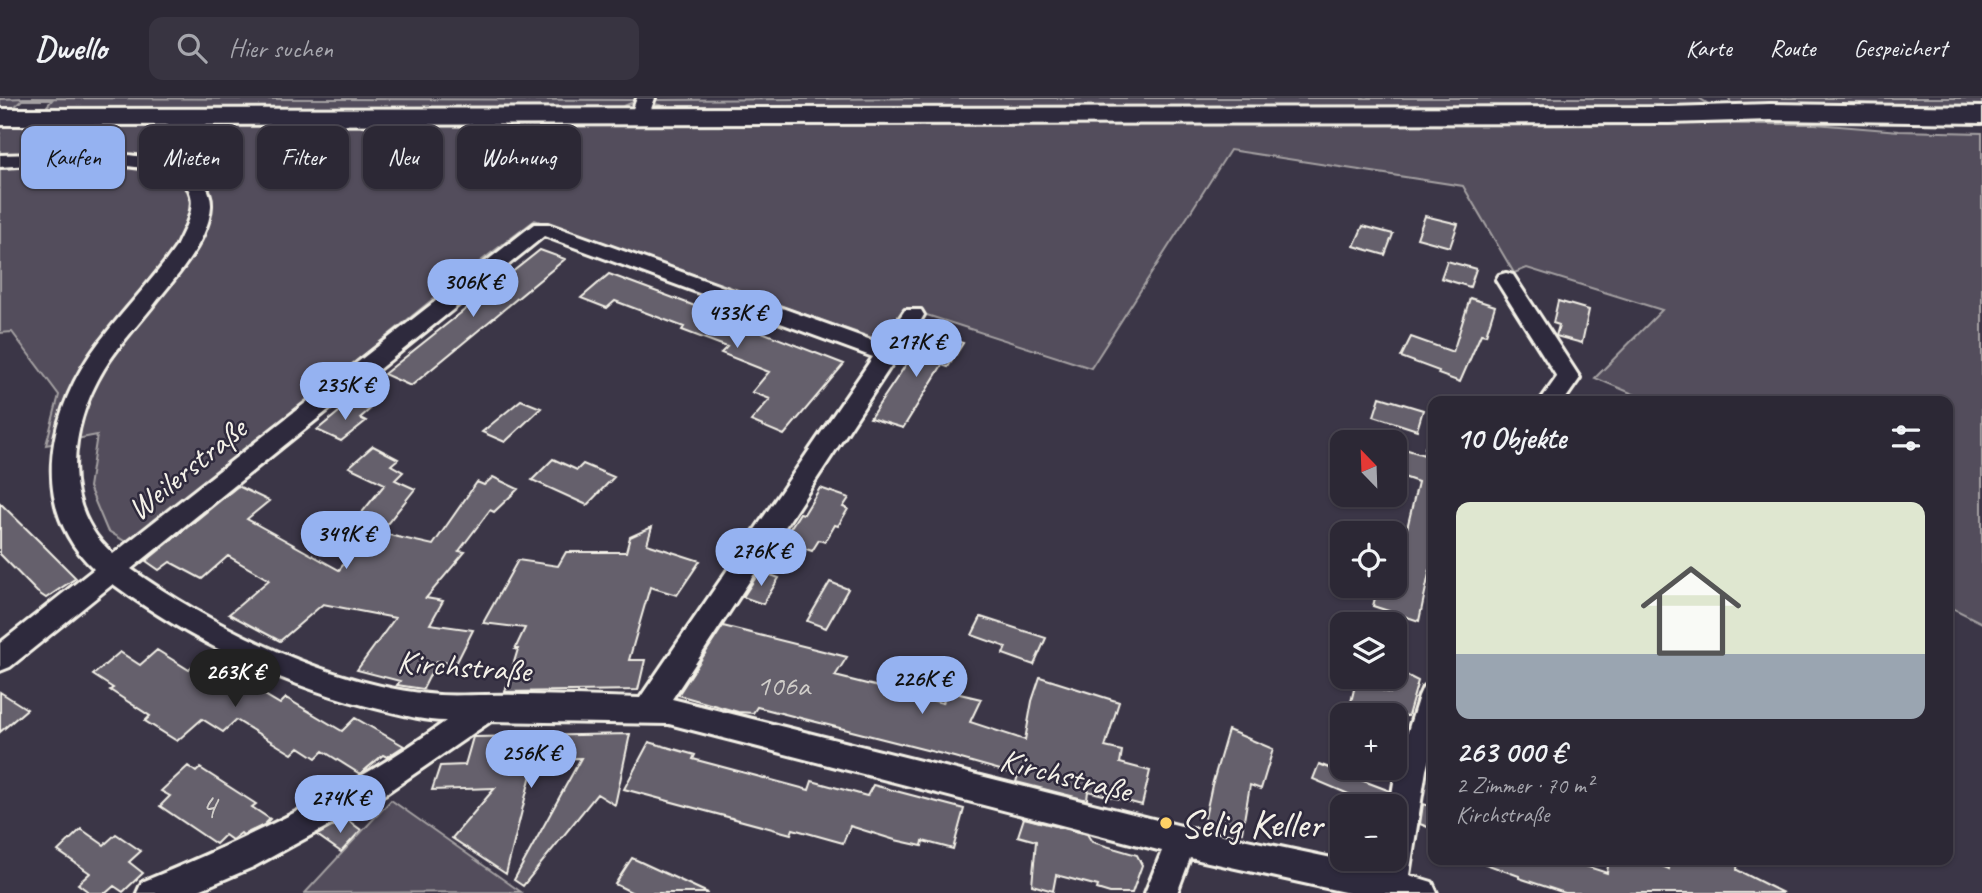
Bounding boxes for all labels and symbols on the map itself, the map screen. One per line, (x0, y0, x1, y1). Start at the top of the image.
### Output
pin: 306K € (416, 260, 530, 319)
pin: 433K € (680, 290, 794, 350)
pin: 217K € (859, 320, 973, 379)
pin: 235K € (288, 362, 402, 422)
street label: Weilerstraße (118, 407, 257, 530)
north arrow (1330, 430, 1407, 508)
pin: 349K € (289, 512, 403, 571)
pin: 276K € (704, 528, 818, 588)
street label: Kirchstraße (396, 640, 534, 692)
pin: 263K € (178, 650, 292, 709)
pin: 226K € (865, 656, 979, 716)
house number: 106a (756, 666, 812, 704)
pin: 256K € (474, 730, 588, 790)
street label: Kirchstraße (996, 738, 1138, 812)
pin: 274K € (283, 776, 397, 835)
house number: 4 (200, 782, 220, 829)
place label: Selig Keller (1180, 799, 1325, 849)
marker: Selig Keller (1158, 815, 1174, 831)

